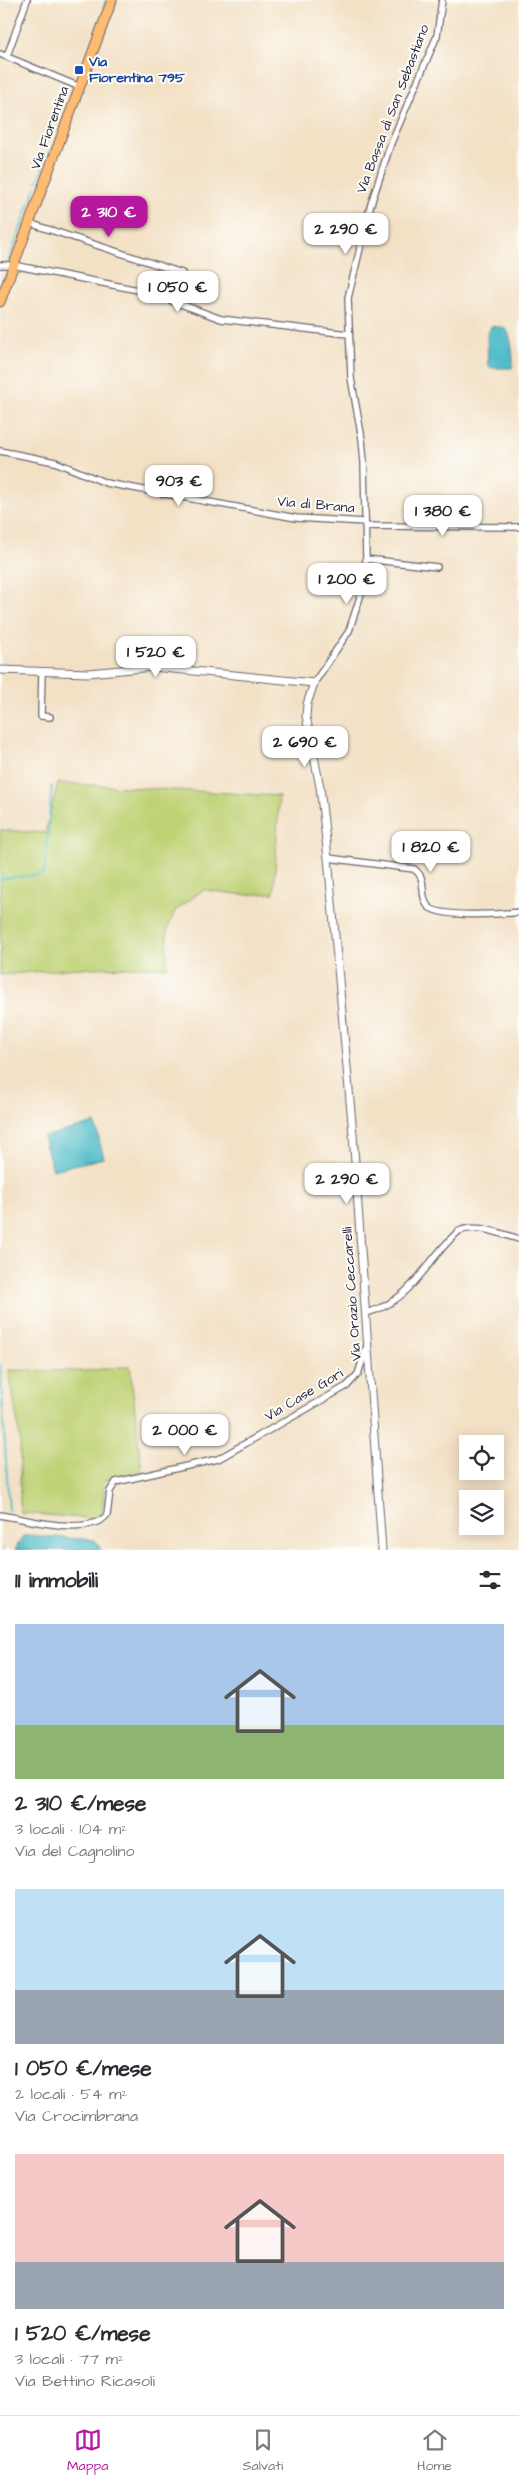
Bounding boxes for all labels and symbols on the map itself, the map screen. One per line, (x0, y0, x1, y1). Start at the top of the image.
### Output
street label: Via Bassa di San Sebastiano (352, 22, 435, 196)
place label: Via Fiorentina 795 (88, 52, 186, 88)
marker: Via Fiorentina 795 (73, 64, 85, 76)
street label: Via Fiorentina (26, 83, 74, 173)
pin: 2 310 € (63, 196, 155, 238)
pin: 2 290 € (300, 212, 392, 255)
pin: 1 050 € (132, 270, 224, 313)
pin: 903 € (144, 464, 214, 507)
street label: Via di Brana (277, 492, 355, 518)
pin: 1 380 € (397, 494, 489, 537)
pin: 1 200 € (301, 562, 393, 605)
pin: 1 520 € (110, 636, 202, 678)
pin: 2 690 € (259, 726, 351, 768)
pin: 1 820 € (385, 830, 477, 873)
pin: 2 290 € (301, 1162, 393, 1205)
street label: Via Orazio Ceccarelli (337, 1226, 367, 1362)
street label: Via Case Gori (261, 1364, 347, 1426)
pin: 2 000 € (139, 1414, 231, 1456)

